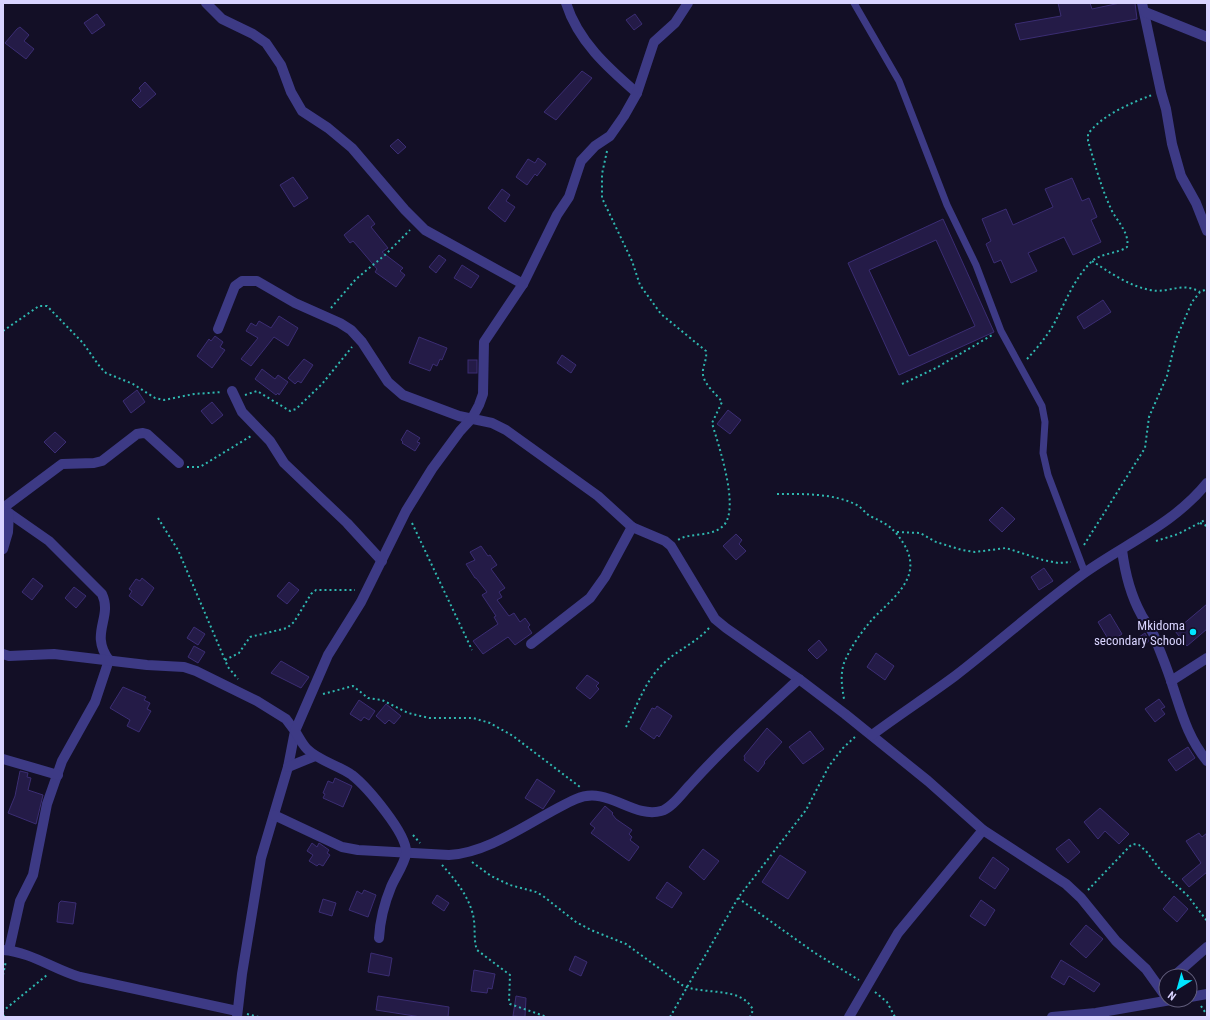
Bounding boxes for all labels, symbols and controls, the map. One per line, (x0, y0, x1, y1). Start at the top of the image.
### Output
place label: Mkidoma secondary School (1094, 618, 1185, 648)
marker: Mkidoma secondary School (1188, 627, 1198, 637)
north arrow (1158, 968, 1198, 1008)
text: N (1165, 988, 1179, 1003)

